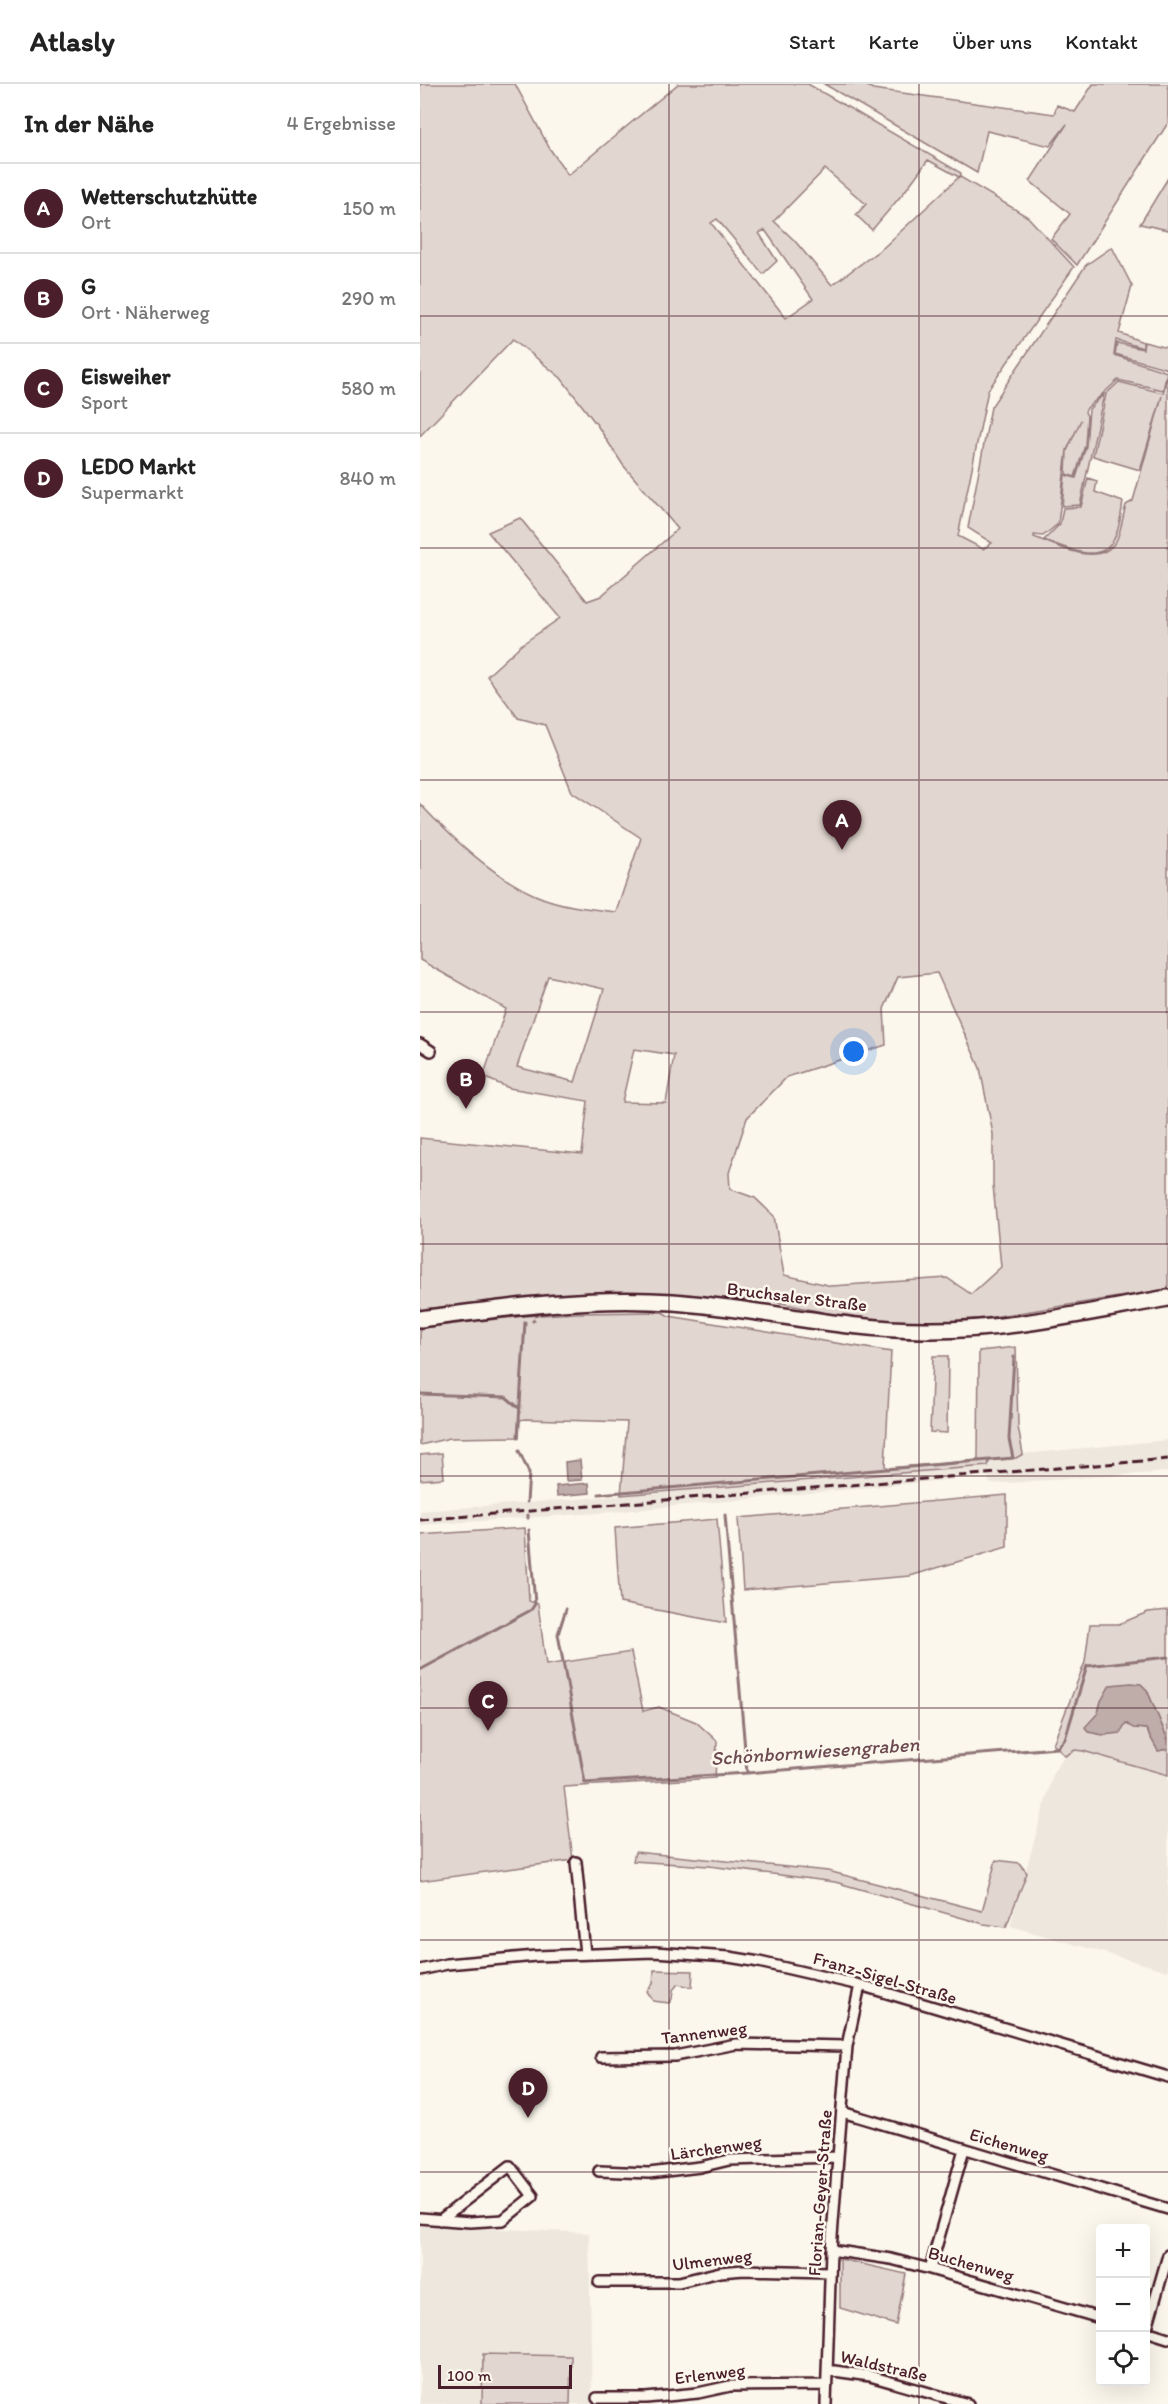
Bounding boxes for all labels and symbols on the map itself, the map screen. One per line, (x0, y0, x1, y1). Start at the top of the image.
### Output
pin: A (822, 800, 862, 850)
your location (839, 1037, 868, 1066)
pin: B (446, 1060, 486, 1109)
street label: Bruchsaler Straße (726, 1277, 868, 1317)
pin: C (468, 1682, 508, 1731)
water label: Schönbornwiesengraben (710, 1732, 921, 1770)
street label: Franz-Sigel-Straße (810, 1947, 960, 2009)
street label: Tannenweg (660, 2017, 749, 2049)
pin: D (508, 2068, 548, 2118)
street label: Florian-Geyer-Straße (803, 2109, 837, 2277)
street label: Eichenweg (967, 2123, 1052, 2167)
street label: Lärchenweg (669, 2131, 764, 2165)
street label: Buchenweg (926, 2241, 1017, 2287)
street label: Ulmenweg (671, 2244, 754, 2276)
street label: Waldstraße (838, 2345, 930, 2387)
street label: Erlenweg (674, 2359, 747, 2389)
scale bar (438, 2362, 572, 2390)

